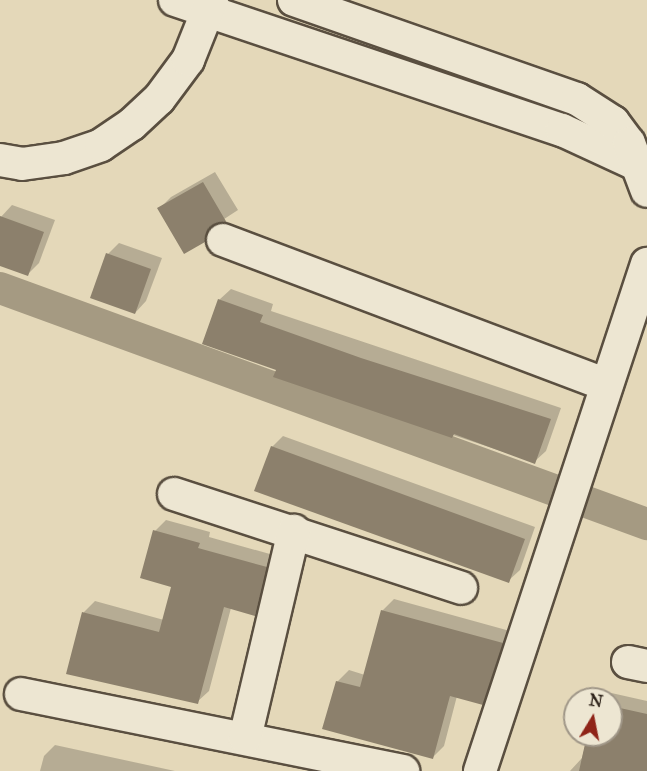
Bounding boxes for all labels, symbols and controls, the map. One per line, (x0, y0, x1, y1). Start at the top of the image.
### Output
north arrow (563, 687, 623, 747)
text: N (588, 690, 604, 711)

